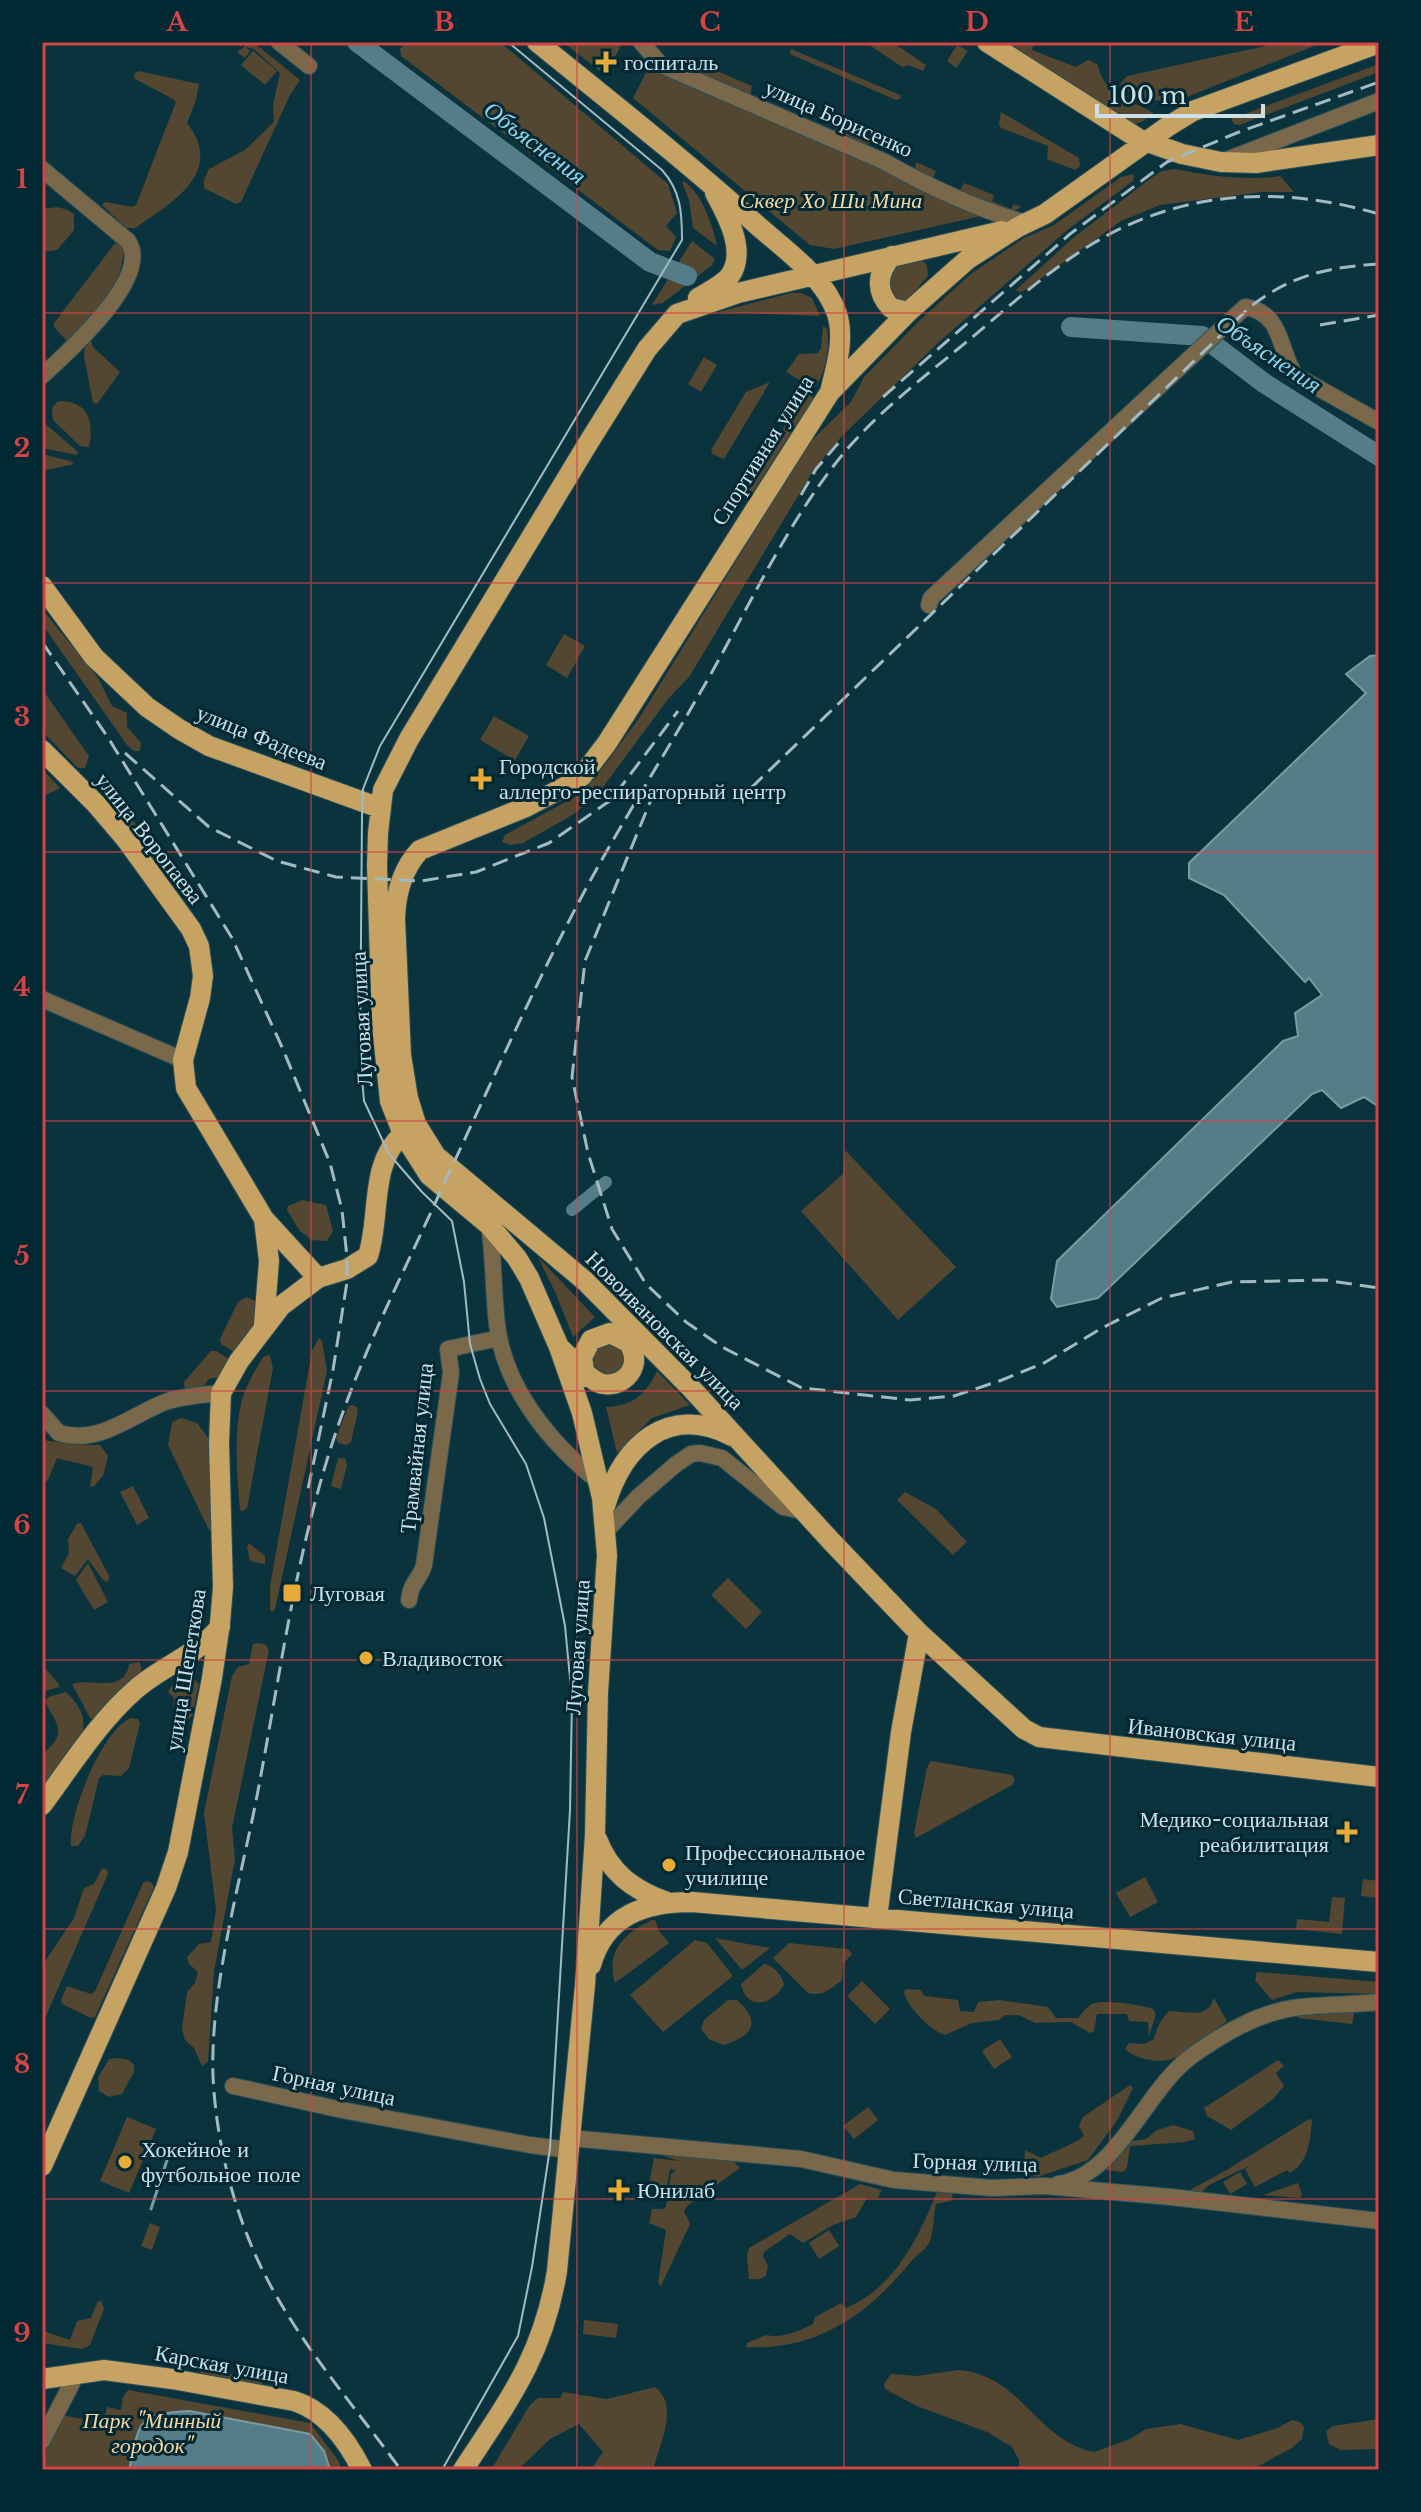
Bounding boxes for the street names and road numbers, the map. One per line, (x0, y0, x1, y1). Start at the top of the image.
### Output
street label: улица Борисенко (761, 74, 917, 163)
street label: Спортивная улица (705, 370, 820, 530)
street label: улица Фадеева (193, 699, 331, 776)
street label: улица Воропаева (90, 767, 209, 910)
street label: Луговая улица (344, 950, 379, 1087)
street label: Новоивановская улица (580, 1245, 750, 1416)
street label: Трамвайная улица (394, 1361, 439, 1535)
street label: Луговая улица (559, 1578, 596, 1716)
street label: улица Шепеткова (159, 1587, 212, 1753)
street label: Ивановская улица (1126, 1712, 1298, 1757)
street label: Светланская улица (897, 1882, 1075, 1925)
street label: Горная улица (270, 2059, 398, 2112)
street label: Горная улица (912, 2147, 1038, 2178)
street label: Карская улица (153, 2339, 291, 2390)

